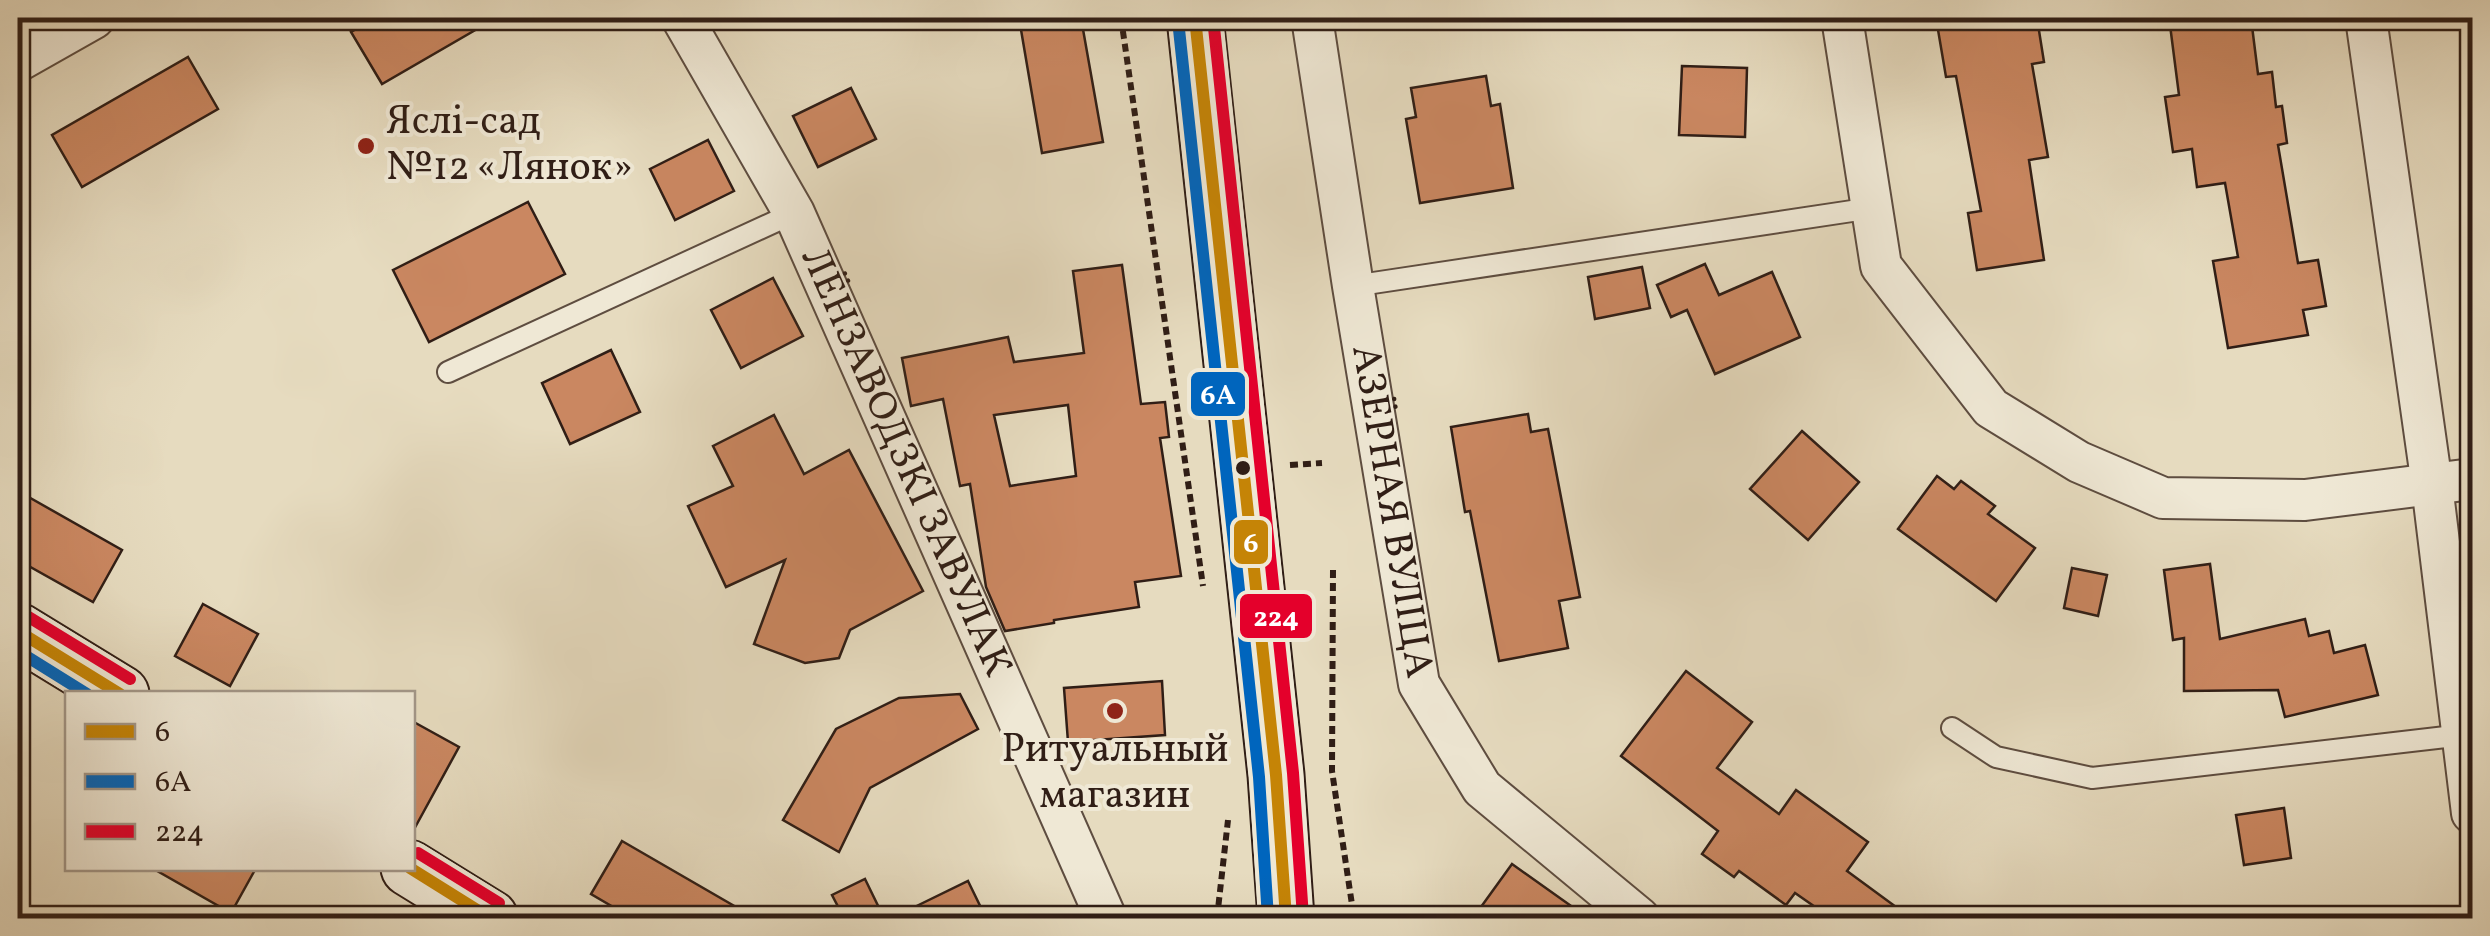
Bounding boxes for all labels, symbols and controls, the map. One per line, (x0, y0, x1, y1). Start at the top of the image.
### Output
place label: Яслі-сад №12 «Лянок» (386, 95, 633, 197)
marker: Яслі-сад №12 «Лянок» (355, 135, 377, 157)
street label: ЛЁНЗАВОДЗКІ ЗАВУЛАК (785, 239, 1024, 686)
street label: АЗЁРНАЯ ВУЛІЦА (1335, 341, 1446, 683)
line badge: 6А (1189, 370, 1247, 418)
text: 6А (1200, 377, 1236, 416)
unlabelled marker (1233, 458, 1253, 478)
line badge: 6 (1232, 518, 1270, 566)
text: 6 (1243, 525, 1259, 564)
line badge: 224 (1238, 592, 1314, 640)
text: 224 (1253, 599, 1299, 638)
legend (65, 691, 415, 871)
marker: Ритуальный магазин (1104, 700, 1126, 722)
text: 6 (155, 712, 170, 754)
place label: Ритуальный магазин (1001, 723, 1229, 825)
text: 6А (155, 762, 191, 804)
text: 224 (155, 812, 204, 854)

